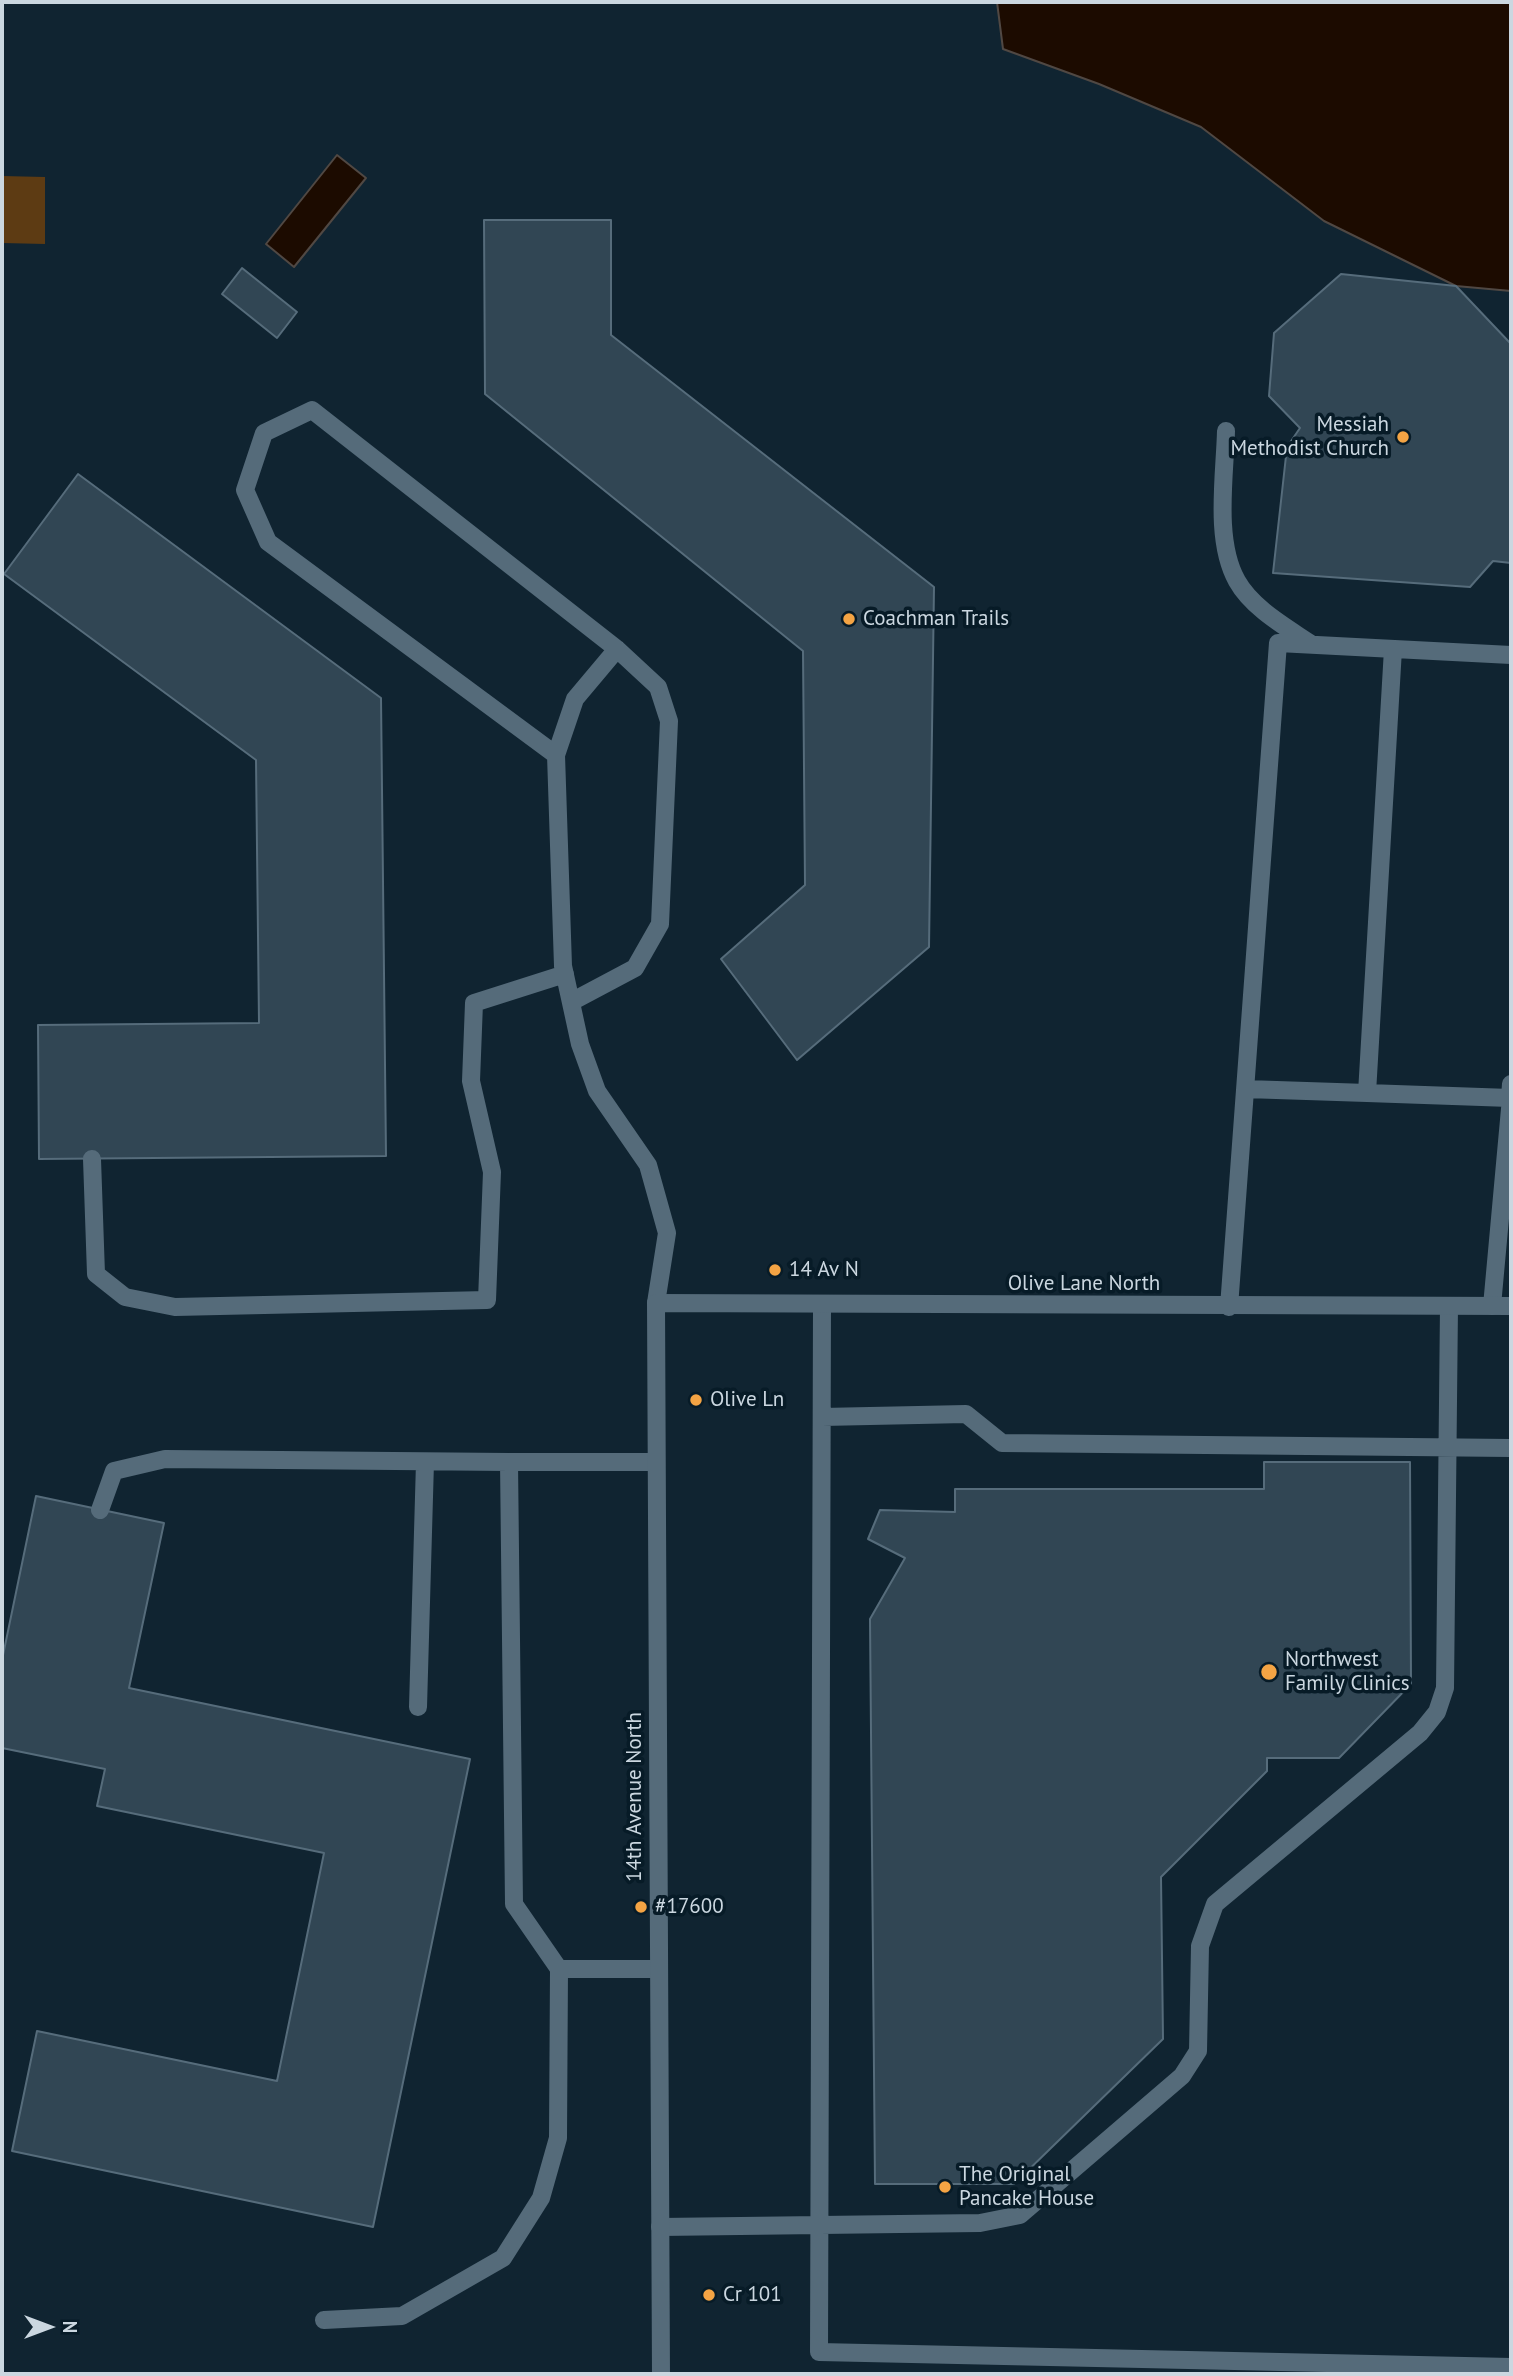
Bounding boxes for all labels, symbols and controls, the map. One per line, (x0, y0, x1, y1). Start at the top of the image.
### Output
place label: Messiah Methodist Church (1230, 412, 1389, 462)
marker: Messiah Methodist Church (1395, 429, 1411, 445)
place label: Coachman Trails (863, 606, 1009, 632)
marker: Coachman Trails (841, 611, 857, 627)
place label: 14 Av N (789, 1257, 859, 1283)
marker: 14 Av N (767, 1262, 783, 1278)
street label: Olive Lane North (1008, 1271, 1160, 1297)
place label: Olive Ln (710, 1387, 784, 1413)
marker: Olive Ln (688, 1392, 704, 1408)
place label: Northwest Family Clinics (1285, 1647, 1410, 1697)
marker: Northwest Family Clinics (1259, 1662, 1279, 1682)
street label: 14th Avenue North (622, 1712, 648, 1882)
place label: #17600 (655, 1894, 724, 1920)
marker: #17600 (633, 1899, 649, 1915)
place label: The Original Pancake House (959, 2162, 1094, 2212)
marker: The Original Pancake House (937, 2179, 953, 2195)
place label: Cr 101 (723, 2282, 782, 2308)
marker: Cr 101 (701, 2287, 717, 2303)
north arrow (14, 2292, 84, 2362)
text: N (58, 2321, 82, 2333)

